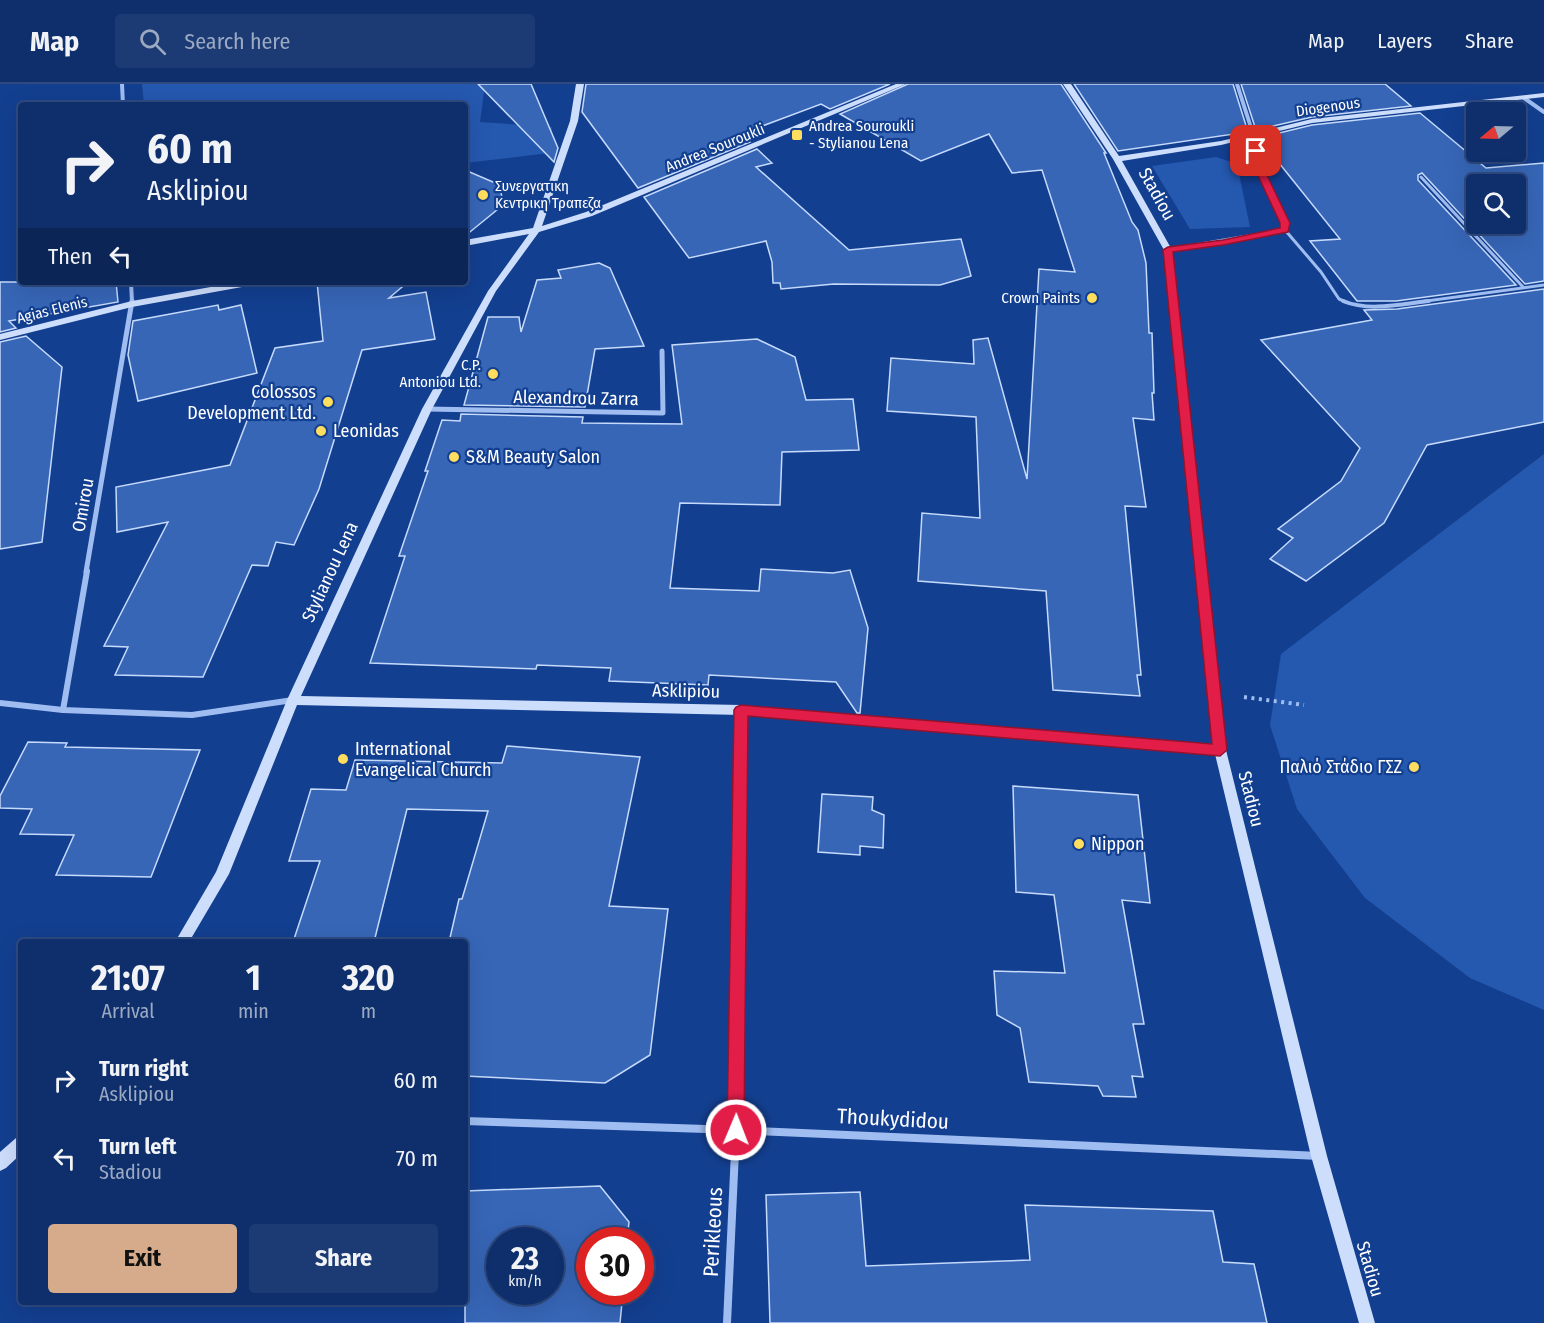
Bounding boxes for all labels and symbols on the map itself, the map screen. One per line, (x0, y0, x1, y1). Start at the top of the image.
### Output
street label: Diogenous (1295, 94, 1361, 120)
north arrow (1466, 102, 1526, 162)
place label: Andrea Souroukli - Stylianou Lena (809, 117, 914, 152)
street label: Andrea Souroukli (663, 120, 767, 176)
pin (1230, 125, 1281, 176)
marker: Andrea Souroukli - Stylianou Lena (790, 128, 804, 142)
street label: Stadiou (1134, 164, 1180, 224)
place label: Συνεργατικη Κεντρικη Τραπεζα (495, 177, 601, 212)
marker: Συνεργατικη Κεντρικη Τραπεζα (476, 188, 490, 202)
place label: Crown Paints (1001, 289, 1080, 307)
marker: Crown Paints (1085, 291, 1099, 305)
street label: Agias Elenis (15, 293, 89, 327)
place label: C.P. Antoniou Ltd. (400, 356, 481, 391)
marker: C.P. Antoniou Ltd. (486, 367, 500, 381)
place label: Colossos Development Ltd. (187, 381, 316, 424)
street label: Alexandrou Zarra (513, 386, 639, 410)
marker: Colossos Development Ltd. (321, 395, 335, 409)
place label: Leonidas (333, 420, 399, 442)
marker: Leonidas (314, 424, 328, 438)
place label: S&M Beauty Salon (466, 446, 600, 468)
marker: S&M Beauty Salon (447, 450, 461, 464)
street label: Omirou (67, 476, 99, 534)
street label: Stylianou Lena (297, 518, 363, 626)
street label: Asklipiou (652, 679, 720, 703)
place label: International Evangelical Church (355, 738, 491, 781)
marker: International Evangelical Church (336, 752, 350, 766)
place label: Παλιό Στάδιο ΓΣΖ (1279, 756, 1402, 778)
marker: Παλιό Στάδιο ΓΣΖ (1407, 760, 1421, 774)
street label: Stadiou (1233, 769, 1269, 829)
place label: Nippon (1091, 833, 1145, 855)
marker: Nippon (1072, 837, 1086, 851)
position arrow (704, 1098, 768, 1162)
street label: Thoukydidou (837, 1103, 949, 1135)
street label: Perikleous (698, 1186, 728, 1278)
speed limit sign: 30 (576, 1227, 654, 1305)
street label: Stadiou (1352, 1239, 1388, 1299)

